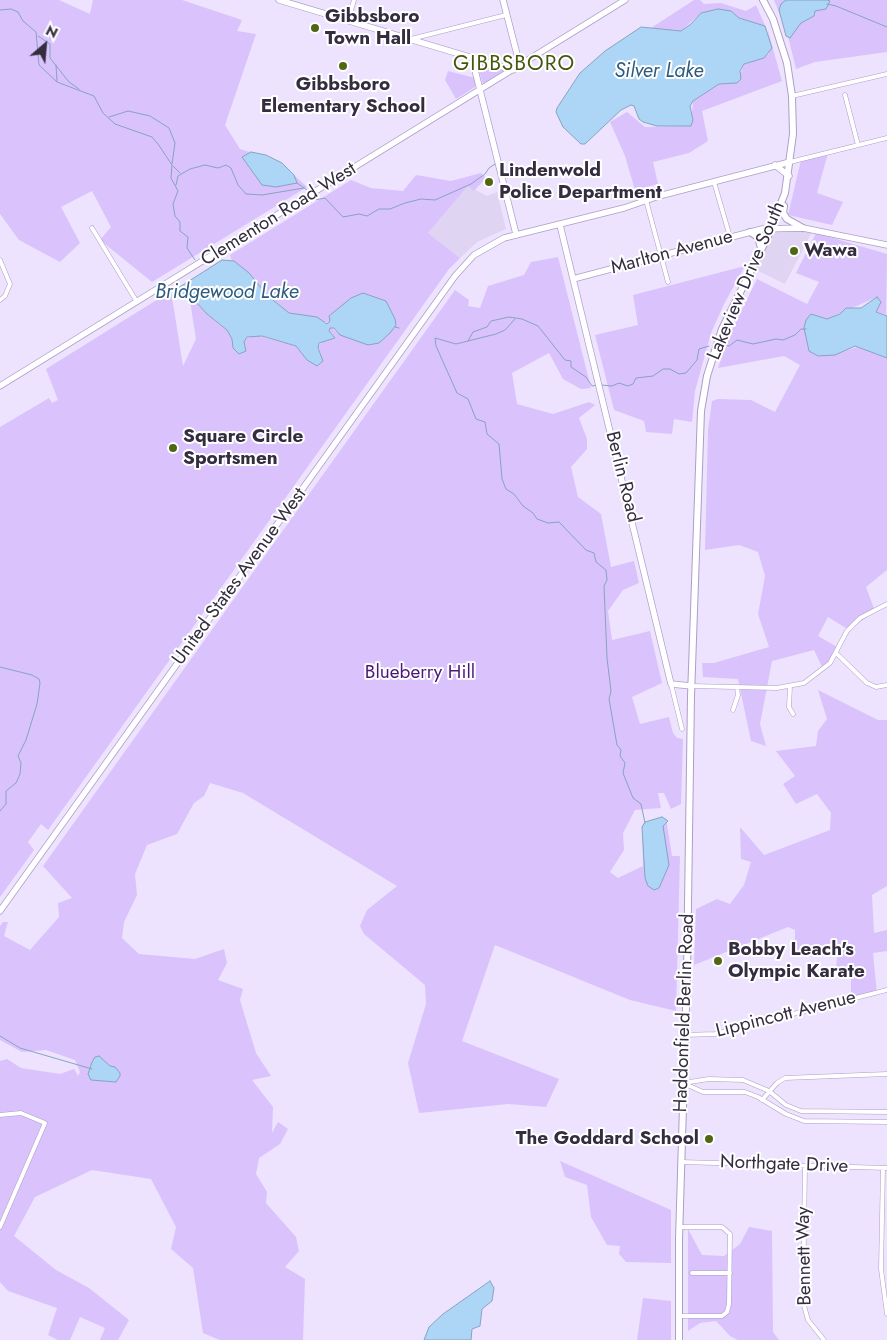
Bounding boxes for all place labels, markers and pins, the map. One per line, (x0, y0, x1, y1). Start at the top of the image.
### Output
place label: Gibbsboro Town Hall (325, 6, 419, 50)
marker: Gibbsboro Town Hall (309, 22, 321, 34)
marker: Gibbsboro Elementary School (337, 60, 349, 72)
place label: Gibbsboro Elementary School (261, 74, 425, 118)
place label: Lindenwold Police Department (499, 160, 662, 204)
marker: Lindenwold Police Department (483, 176, 495, 188)
place label: Wawa (804, 240, 857, 262)
marker: Wawa (788, 245, 800, 257)
place label: Square Circle Sportsmen (183, 426, 303, 470)
marker: Square Circle Sportsmen (167, 442, 179, 454)
place label: Bobby Leach's Olympic Karate (728, 939, 865, 983)
marker: Bobby Leach's Olympic Karate (712, 955, 724, 967)
place label: The Goddard School (516, 1128, 699, 1150)
marker: The Goddard School (703, 1133, 715, 1145)

